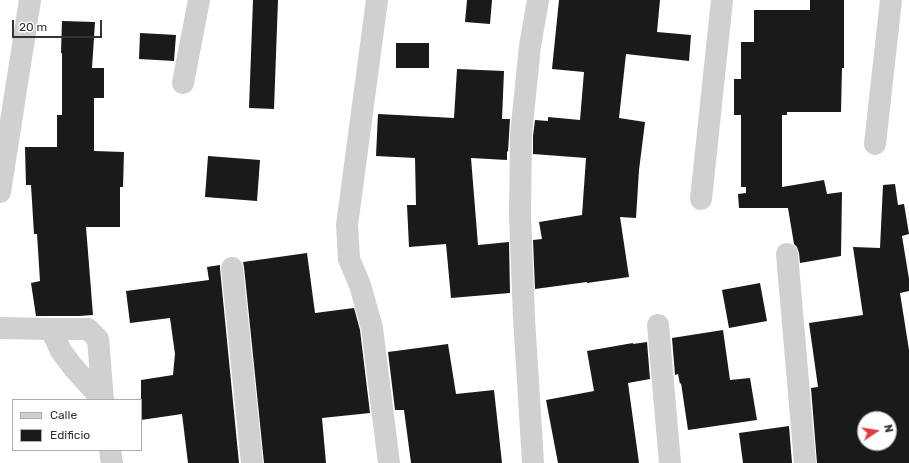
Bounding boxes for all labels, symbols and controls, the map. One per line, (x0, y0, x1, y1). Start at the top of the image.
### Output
scale bar (14, 12, 104, 38)
text: 20 m (19, 20, 47, 34)
legend (12, 399, 142, 451)
text: Calle (50, 408, 77, 422)
north arrow (857, 411, 897, 451)
text: N (881, 423, 895, 434)
text: Edificio (50, 428, 90, 442)

